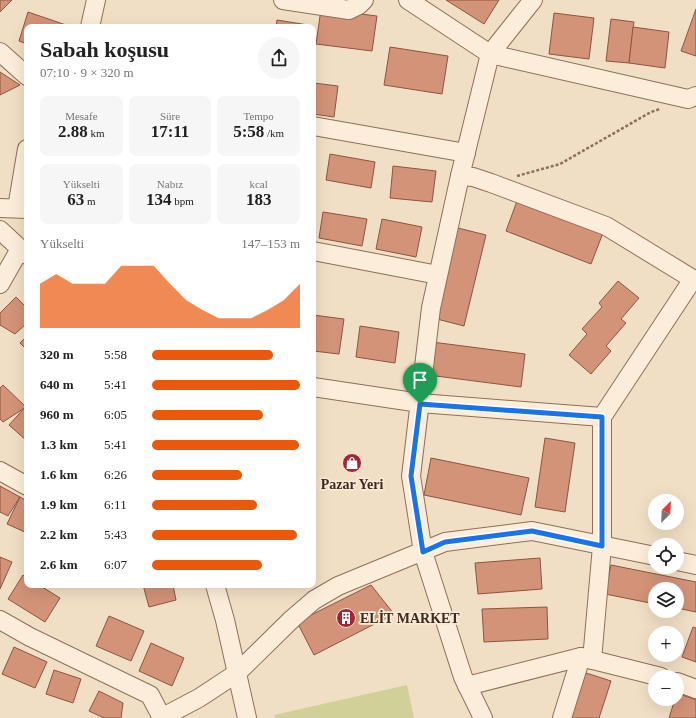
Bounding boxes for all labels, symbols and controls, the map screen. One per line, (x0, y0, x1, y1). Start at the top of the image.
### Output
text: Sabah koşusu (40, 37, 169, 62)
button: share (258, 37, 300, 79)
text: 07:10 · 9 × 320 m (40, 65, 134, 80)
text: Mesafe (65, 110, 98, 122)
text: Süre (160, 110, 180, 122)
text: Tempo (243, 110, 274, 122)
text: 2.88 (58, 122, 88, 141)
text: 17:11 (151, 122, 189, 141)
text: 5:58 (233, 122, 264, 141)
text: km (88, 127, 105, 139)
text: /km (264, 127, 284, 139)
text: Yükselti (63, 178, 100, 190)
text: Nabız (157, 178, 183, 190)
text: kcal (249, 178, 268, 190)
text: 63 (67, 190, 84, 209)
text: 134 (146, 190, 172, 209)
text: 183 (246, 190, 271, 209)
text: m (84, 195, 95, 207)
text: bpm (172, 195, 194, 207)
text: Yükselti (40, 236, 84, 251)
text: 147–153 m (241, 236, 300, 251)
text: 320 m (40, 347, 74, 362)
text: 5:58 (104, 347, 127, 362)
pin (403, 363, 437, 404)
icon: arrive (409, 369, 431, 391)
text: 640 m (40, 377, 74, 392)
text: 5:41 (104, 377, 127, 392)
text: 960 m (40, 407, 74, 422)
text: 6:05 (104, 407, 127, 422)
text: 1.3 km (40, 437, 78, 452)
text: 5:41 (104, 437, 127, 452)
shop icon: Pazar Yeri (341, 452, 363, 474)
text: 1.6 km (40, 467, 78, 482)
text: 6:26 (104, 467, 127, 482)
place label: Pazar Yeri (321, 477, 383, 492)
north arrow (648, 494, 684, 530)
map controls (648, 494, 684, 706)
text: 1.9 km (40, 497, 78, 512)
text: 6:11 (104, 497, 127, 512)
text: 2.2 km (40, 527, 78, 542)
text: 5:43 (104, 527, 127, 542)
button: locate (648, 538, 684, 574)
text: 2.6 km (40, 557, 78, 572)
text: 6:07 (104, 557, 127, 572)
button: layers (648, 582, 684, 618)
building icon: ELİT MARKET (335, 607, 357, 629)
place label: ELİT MARKET (360, 610, 460, 626)
button: + (648, 626, 684, 662)
button: − (648, 670, 684, 706)

